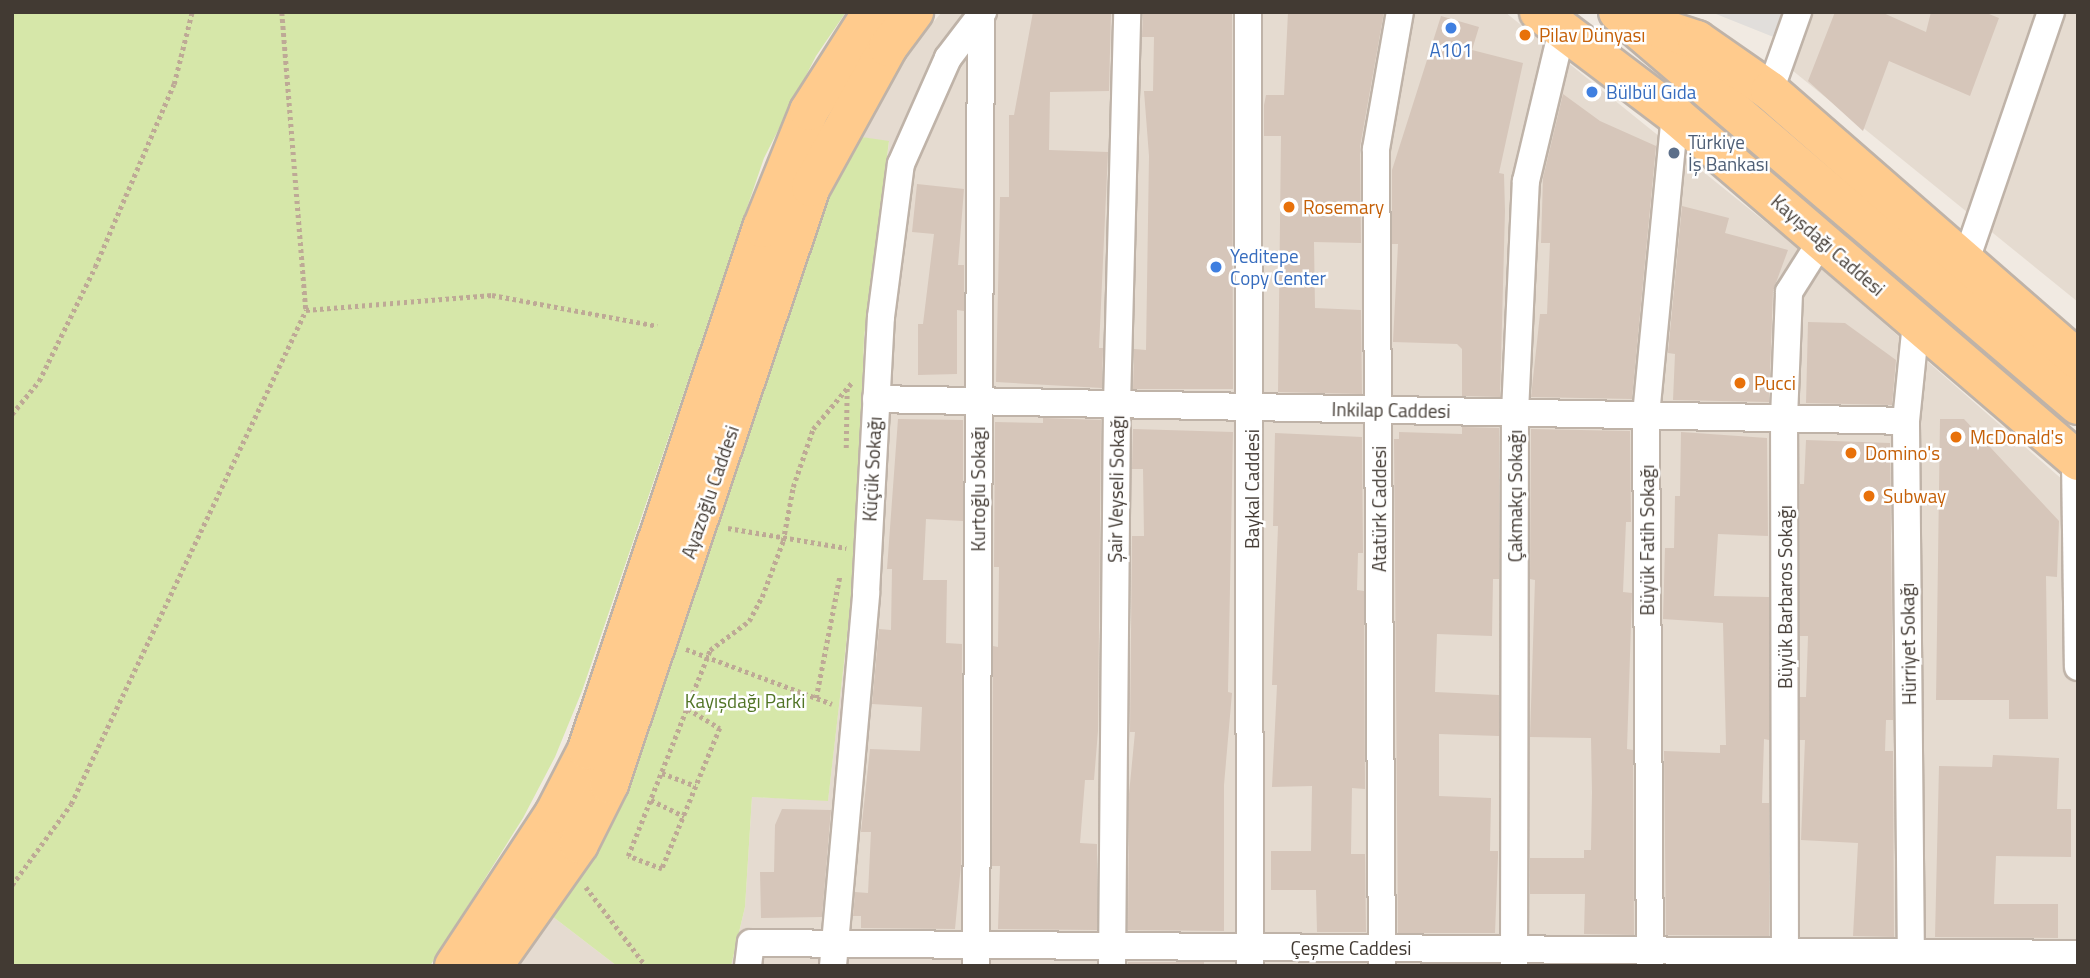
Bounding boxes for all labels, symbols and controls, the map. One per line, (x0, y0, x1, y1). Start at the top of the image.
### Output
marker: A101 (1443, 20, 1459, 36)
place label: Pilav Dünyası (1539, 24, 1646, 46)
marker: Pilav Dünyası (1517, 27, 1533, 43)
place label: A101 (1429, 39, 1473, 61)
place label: Bülbül Gıda (1606, 81, 1696, 103)
marker: Bülbül Gıda (1584, 84, 1600, 100)
place label: Türkiye İş Bankası (1688, 131, 1769, 175)
marker: Türkiye İş Bankası (1666, 145, 1682, 161)
street label: Kayışdağı Caddesi (1767, 190, 1889, 300)
place label: Rosemary (1303, 196, 1384, 218)
marker: Rosemary (1281, 199, 1297, 215)
place label: Yeditepe Copy Center (1230, 245, 1326, 289)
marker: Yeditepe Copy Center (1208, 259, 1224, 275)
place label: Pucci (1754, 372, 1796, 394)
marker: Pucci (1732, 375, 1748, 391)
street label: Inkilap Caddesi (1331, 398, 1451, 422)
street label: Şair Veyseli Sokağı (1103, 415, 1129, 563)
street label: Küçük Sokağı (858, 416, 886, 522)
street label: Ayazoğlu Caddesi (677, 423, 743, 561)
street label: Kurtoğlu Sokağı (967, 426, 989, 552)
place label: McDonald's (1970, 426, 2063, 448)
street label: Baykal Caddesi (1241, 429, 1263, 549)
marker: McDonald's (1948, 429, 1964, 445)
street label: Çakmakçı Sokağı (1504, 430, 1526, 562)
place label: Domino's (1865, 442, 1940, 464)
marker: Domino's (1843, 445, 1859, 461)
street label: Atatürk Caddesi (1368, 446, 1390, 572)
street label: Büyük Fatih Sokağı (1636, 464, 1658, 616)
place label: Subway (1883, 485, 1946, 507)
marker: Subway (1861, 488, 1877, 504)
street label: Büyük Barbaros Sokağı (1774, 505, 1796, 689)
street label: Hürriyet Sokağı (1896, 583, 1920, 705)
park label: Kayışdağı Parki (685, 690, 805, 712)
street label: Çeşme Caddesi (1291, 937, 1411, 959)

